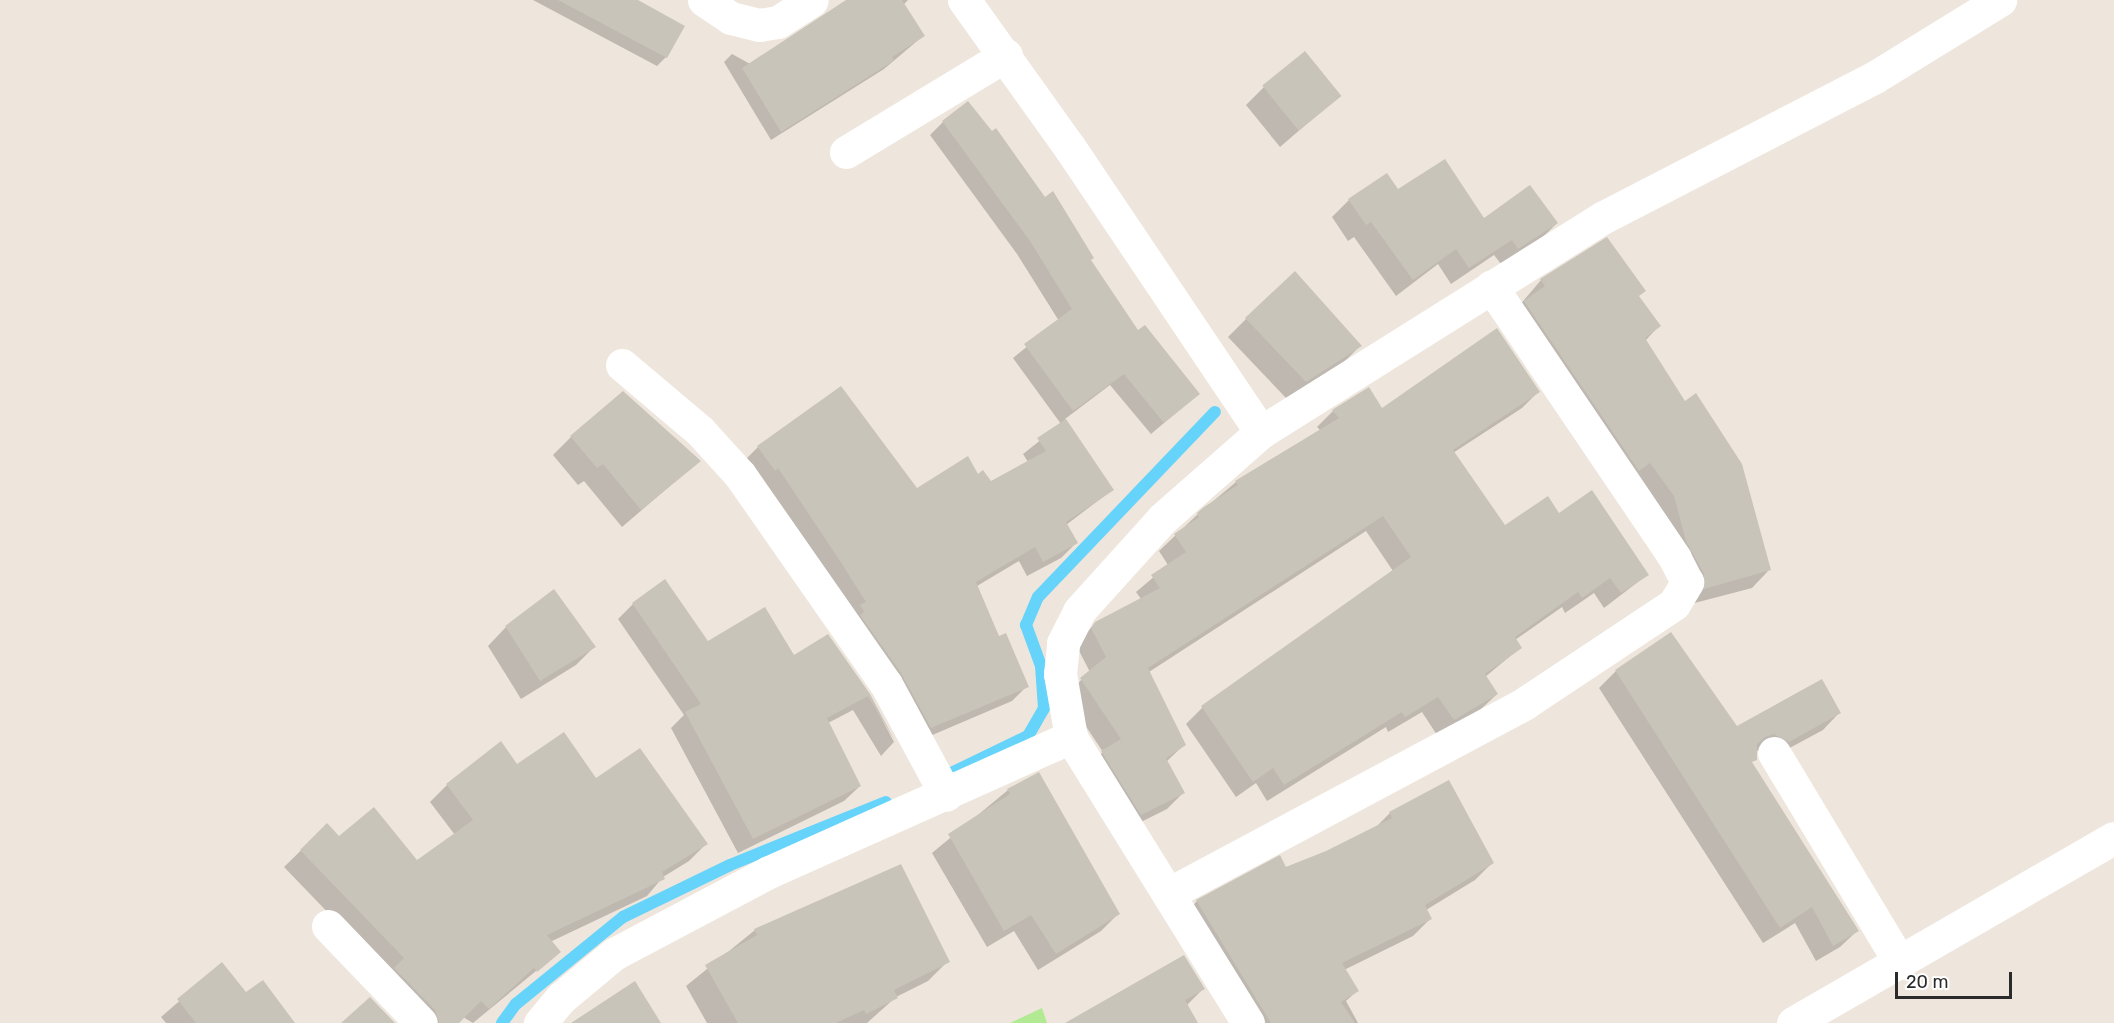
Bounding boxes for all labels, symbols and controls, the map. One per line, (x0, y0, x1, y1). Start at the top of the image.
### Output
scale bar (1898, 960, 2015, 998)
text: 20 m (1906, 971, 1948, 993)

